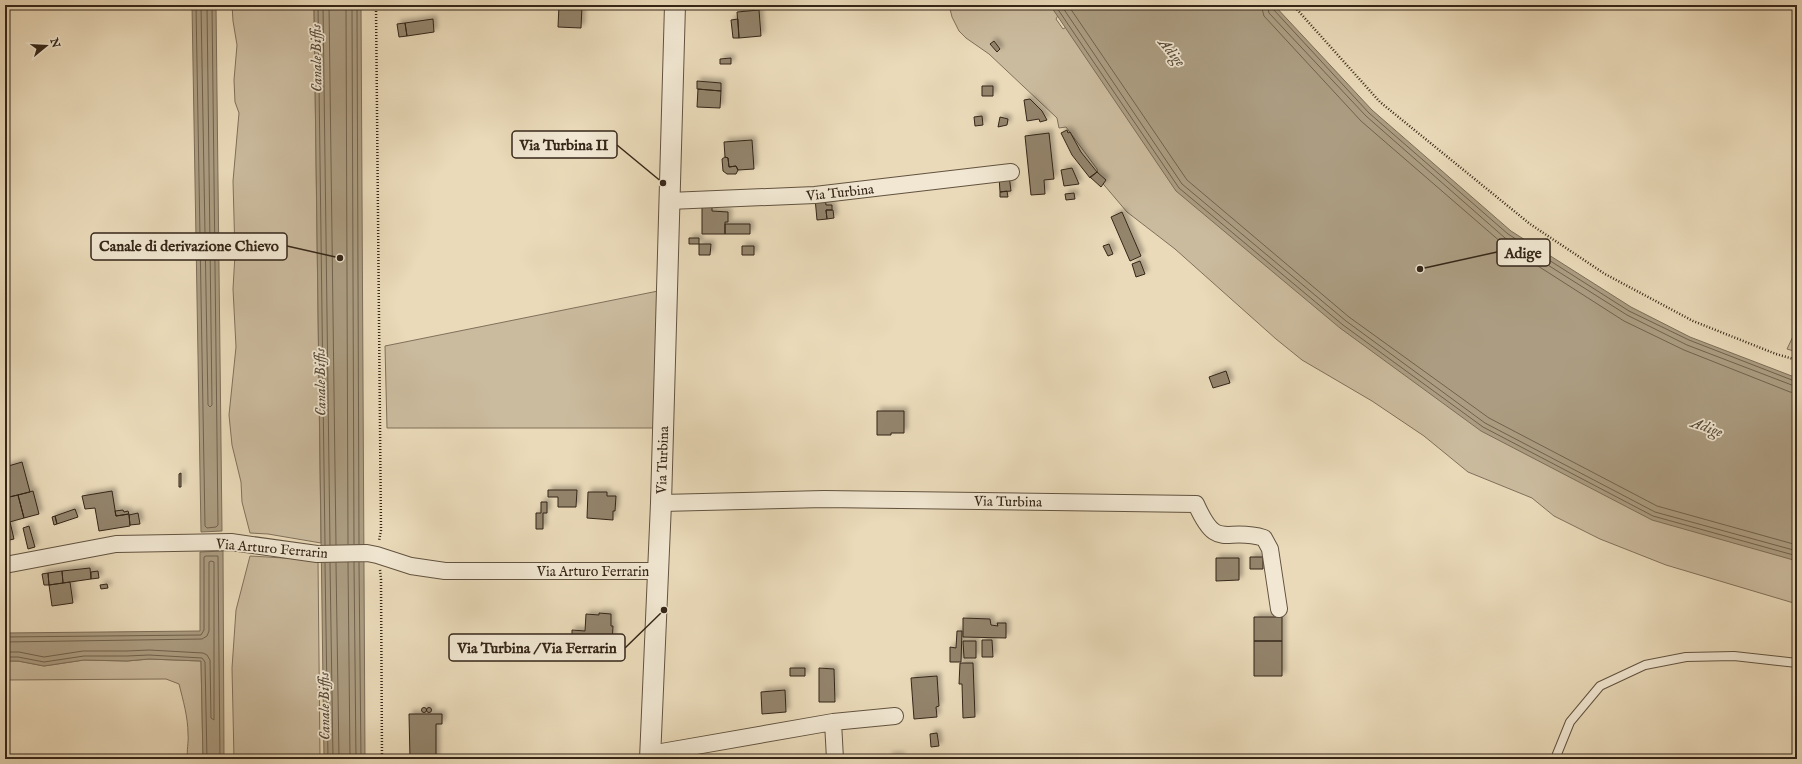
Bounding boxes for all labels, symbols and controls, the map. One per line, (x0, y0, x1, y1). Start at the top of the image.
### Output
water label: Canale Biffis (306, 23, 327, 92)
north arrow (26, 26, 66, 66)
water label: Adige (1152, 32, 1189, 72)
text: N (46, 36, 63, 50)
callout: Via Turbina II (512, 131, 617, 158)
text: Via Turbina II (518, 136, 609, 155)
street label: Via Turbina (804, 180, 876, 206)
callout: Canale di derivazione Chievo (91, 233, 287, 260)
text: Canale di derivazione Chievo (99, 237, 279, 256)
callout: Adige (1497, 239, 1550, 266)
text: Adige (1503, 244, 1542, 263)
water label: Canale Biffis (310, 347, 331, 416)
water label: Adige (1686, 413, 1725, 443)
street label: Via Turbina (653, 425, 673, 495)
street label: Via Turbina (973, 492, 1043, 512)
street label: Via Arturo Ferrarin (214, 535, 329, 563)
street label: Via Arturo Ferrarin (536, 563, 650, 581)
callout: Via Turbina / Via Ferrarin (449, 634, 625, 661)
text: Via Turbina / Via Ferrarin (456, 639, 617, 658)
water label: Canale Biffis (314, 671, 335, 740)

